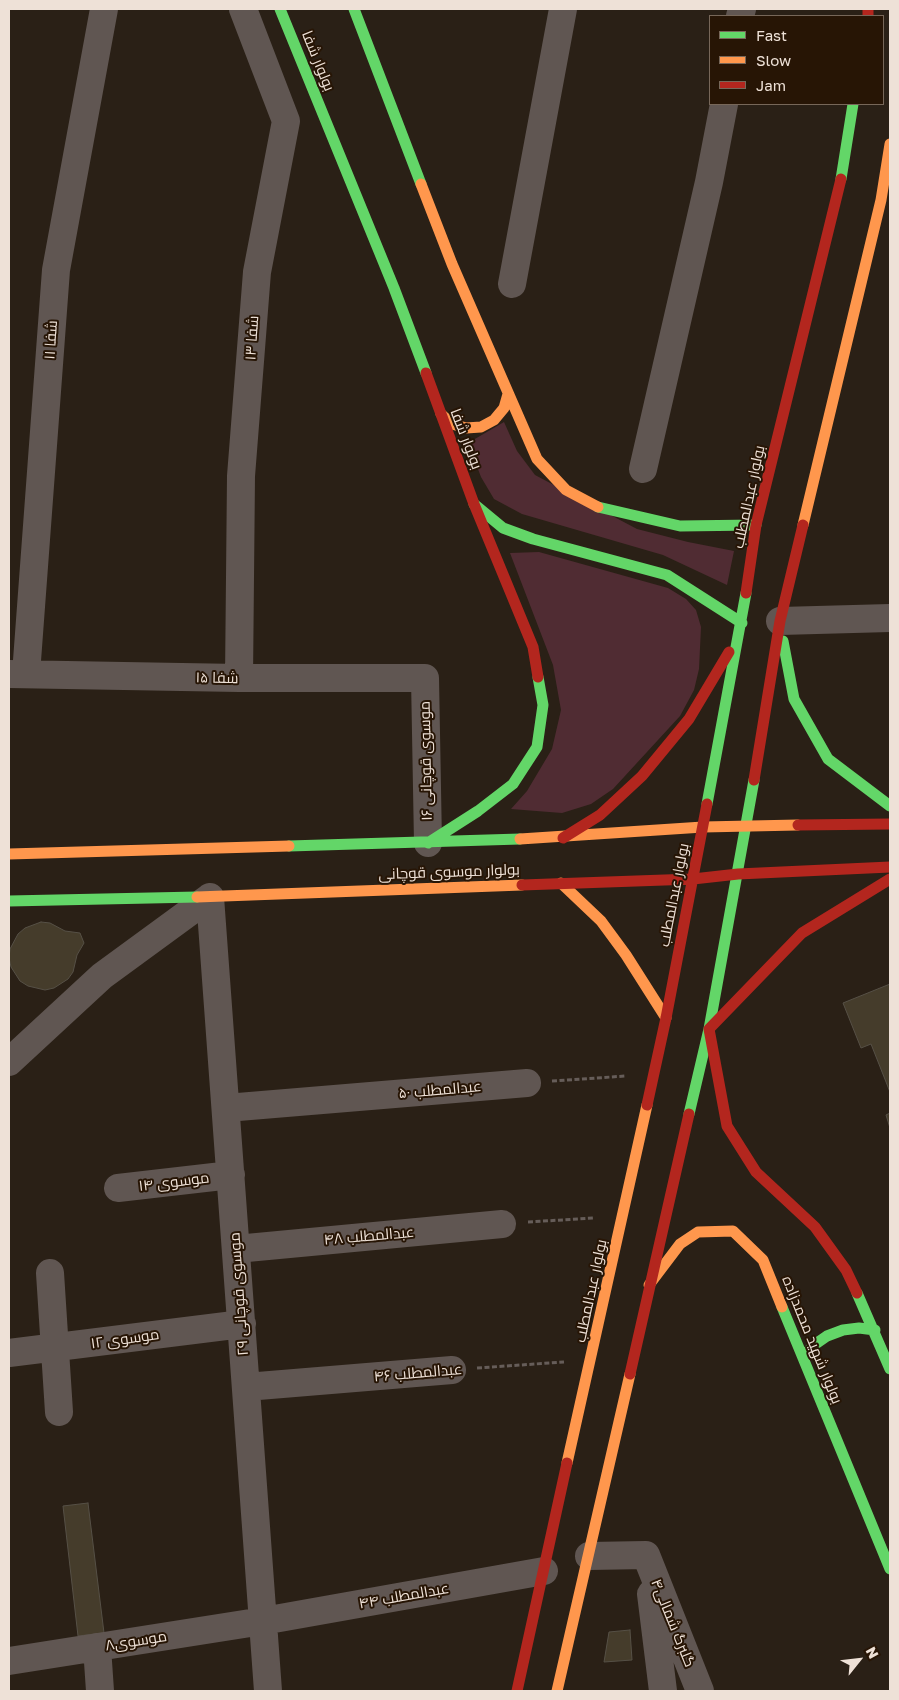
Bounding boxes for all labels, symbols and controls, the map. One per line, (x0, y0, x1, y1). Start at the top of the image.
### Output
legend (709, 15, 884, 105)
text: Fast (756, 26, 787, 44)
street label: بولوار شفا (298, 28, 338, 94)
text: Slow (756, 51, 791, 69)
text: Jam (756, 76, 786, 94)
street label: شفا ۱۳ (241, 315, 263, 361)
street label: شفا ۱۱ (41, 320, 61, 360)
street label: بولوار شفا (446, 406, 486, 472)
street label: بولوار عبدالمطلب (729, 444, 769, 550)
street label: شفا ۱۵ (195, 669, 239, 687)
street label: موسوی قوچانی ۱۶ (416, 701, 436, 821)
street label: بولوار عبدالمطلب (655, 842, 693, 948)
street label: بولوار موسوی قوچانی (378, 861, 520, 883)
street label: عبدالمطلب ۵۰ (398, 1077, 482, 1103)
street label: موسوی ۱۴ (138, 1169, 210, 1195)
street label: عبدالمطلب ۴۸ (323, 1223, 415, 1249)
street label: موسوی قوچانی ۲۹ (226, 1232, 252, 1356)
street label: بولوار عبدالمطلب (571, 1238, 611, 1344)
street label: بولوار شهید محمدزاده (778, 1273, 846, 1407)
street label: موسوی ۱۲ (90, 1325, 160, 1353)
street label: عبدالمطلب ۴۶ (373, 1360, 463, 1386)
street label: گلبرگ شمالی۴ (647, 1576, 699, 1670)
street label: عبدالمطلب ۴۴ (357, 1579, 451, 1613)
street label: موسوی۸ (104, 1627, 168, 1655)
north arrow (834, 1635, 884, 1685)
text: N (863, 1644, 883, 1661)

